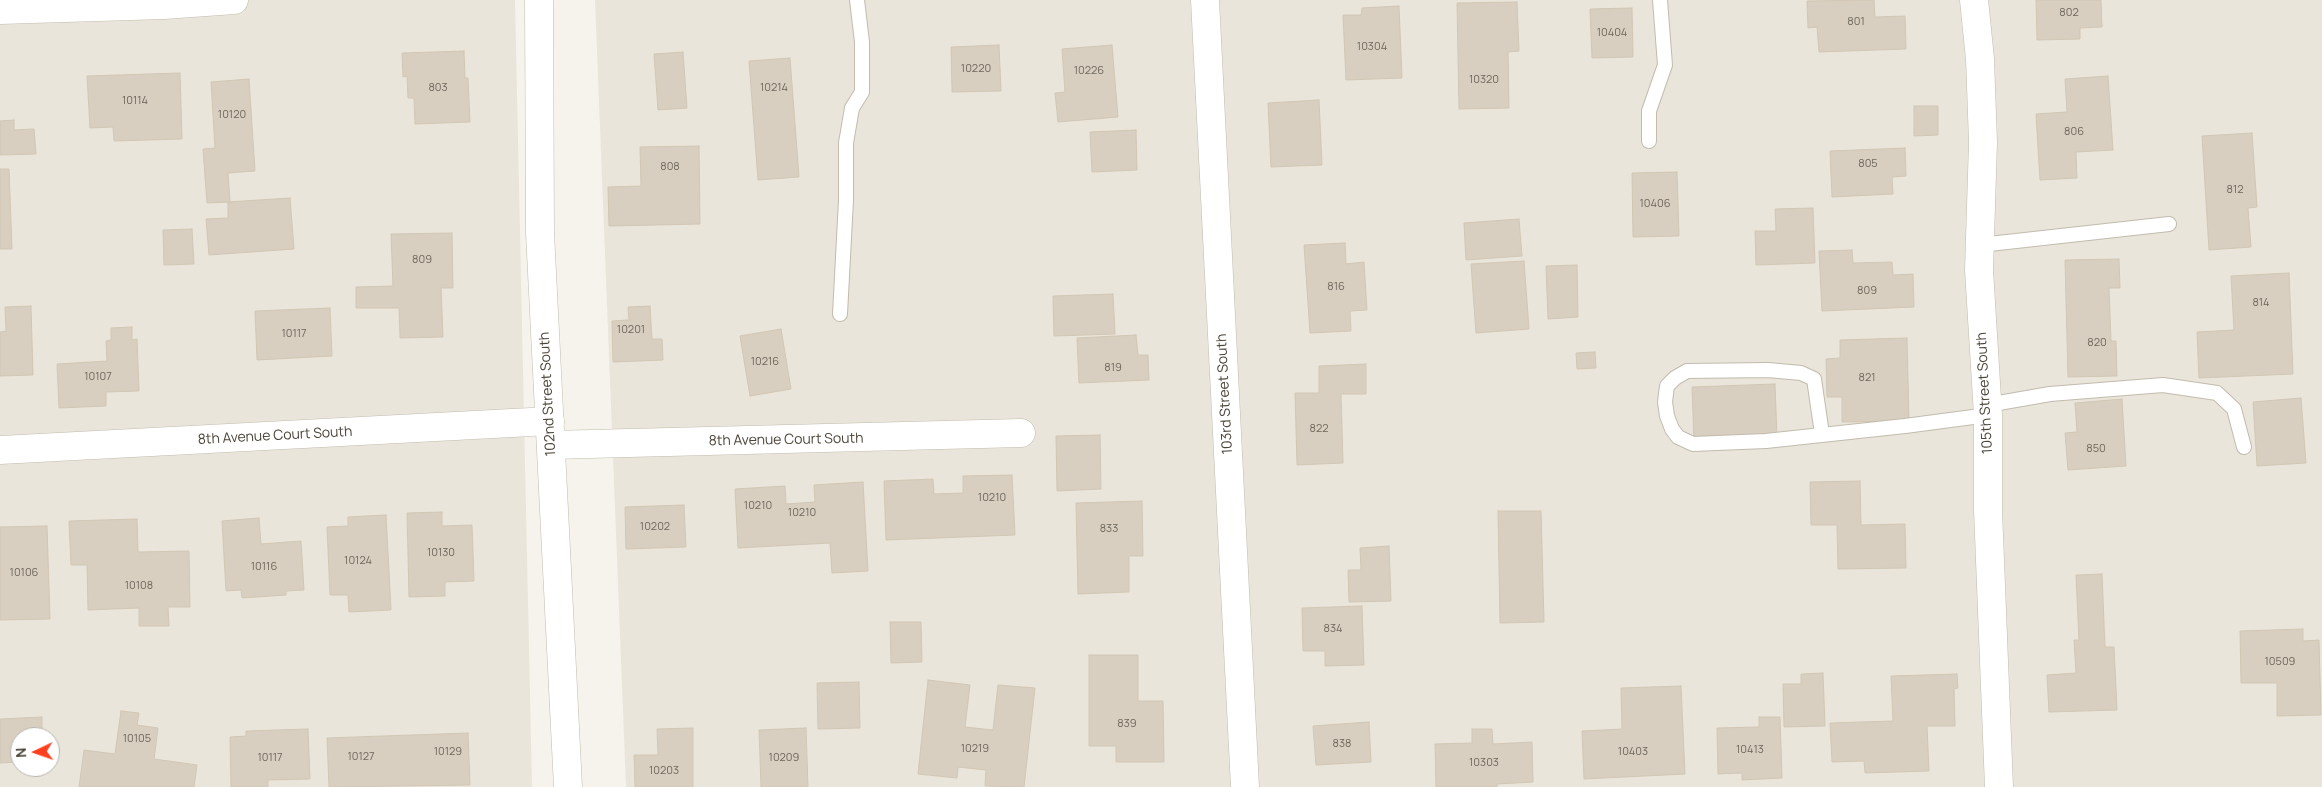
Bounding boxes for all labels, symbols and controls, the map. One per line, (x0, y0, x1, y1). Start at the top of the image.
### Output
house number: 802 (2059, 6, 2079, 20)
house number: 801 (1847, 15, 1865, 29)
house number: 10404 (1597, 26, 1627, 40)
house number: 10304 (1357, 40, 1387, 54)
house number: 10220 (961, 62, 991, 76)
house number: 10226 (1074, 64, 1104, 78)
house number: 10320 (1469, 73, 1499, 87)
house number: 803 (428, 81, 448, 95)
house number: 10214 (760, 81, 788, 95)
house number: 10114 (122, 94, 148, 108)
house number: 10120 (218, 108, 246, 122)
house number: 806 (2064, 125, 2084, 139)
house number: 805 (1858, 157, 1878, 171)
house number: 808 (660, 160, 680, 174)
house number: 812 (2227, 183, 2243, 197)
house number: 10406 (1639, 197, 1671, 211)
house number: 809 (412, 253, 432, 267)
house number: 816 (1327, 280, 1345, 294)
house number: 809 (1857, 284, 1877, 298)
house number: 814 (2252, 296, 2270, 310)
house number: 10201 (617, 323, 645, 337)
house number: 10117 (281, 327, 307, 341)
street label: 102nd Street South (536, 331, 560, 457)
street label: 105th Street South (1973, 332, 1997, 454)
street label: 103rd Street South (1213, 333, 1237, 455)
house number: 820 (2087, 336, 2107, 350)
house number: 10216 (751, 355, 779, 369)
house number: 819 (1104, 361, 1122, 375)
house number: 10107 (84, 370, 112, 384)
house number: 821 (1859, 371, 1875, 385)
house number: 822 (1310, 422, 1328, 436)
street label: 8th Avenue Court South (197, 424, 353, 448)
street label: 8th Avenue Court South (708, 430, 864, 450)
house number: 850 (2086, 442, 2106, 456)
house number: 10210 (978, 491, 1006, 505)
house number: 10210 (744, 499, 772, 513)
house number: 10210 (788, 506, 816, 520)
house number: 10202 (640, 520, 670, 534)
house number: 833 (1100, 522, 1118, 536)
house number: 10130 (427, 546, 455, 560)
house number: 10124 (344, 554, 372, 568)
house number: 10116 (251, 560, 277, 574)
house number: 10106 (10, 566, 38, 580)
house number: 10108 (125, 579, 153, 593)
house number: 834 (1324, 622, 1342, 636)
house number: 10509 (2265, 655, 2295, 669)
house number: 839 (1117, 717, 1137, 731)
north arrow (10, 727, 60, 777)
house number: 10105 (123, 732, 151, 746)
house number: 838 (1333, 737, 1351, 751)
house number: 10219 (961, 742, 989, 756)
house number: 10413 (1736, 743, 1764, 757)
house number: 10129 (434, 745, 462, 759)
house number: 10403 (1618, 745, 1648, 759)
text: N (11, 747, 30, 758)
house number: 10127 (347, 750, 375, 764)
house number: 10117 (257, 751, 283, 765)
house number: 10209 (769, 751, 799, 765)
house number: 10303 (1469, 756, 1499, 770)
house number: 10203 (649, 764, 679, 778)

